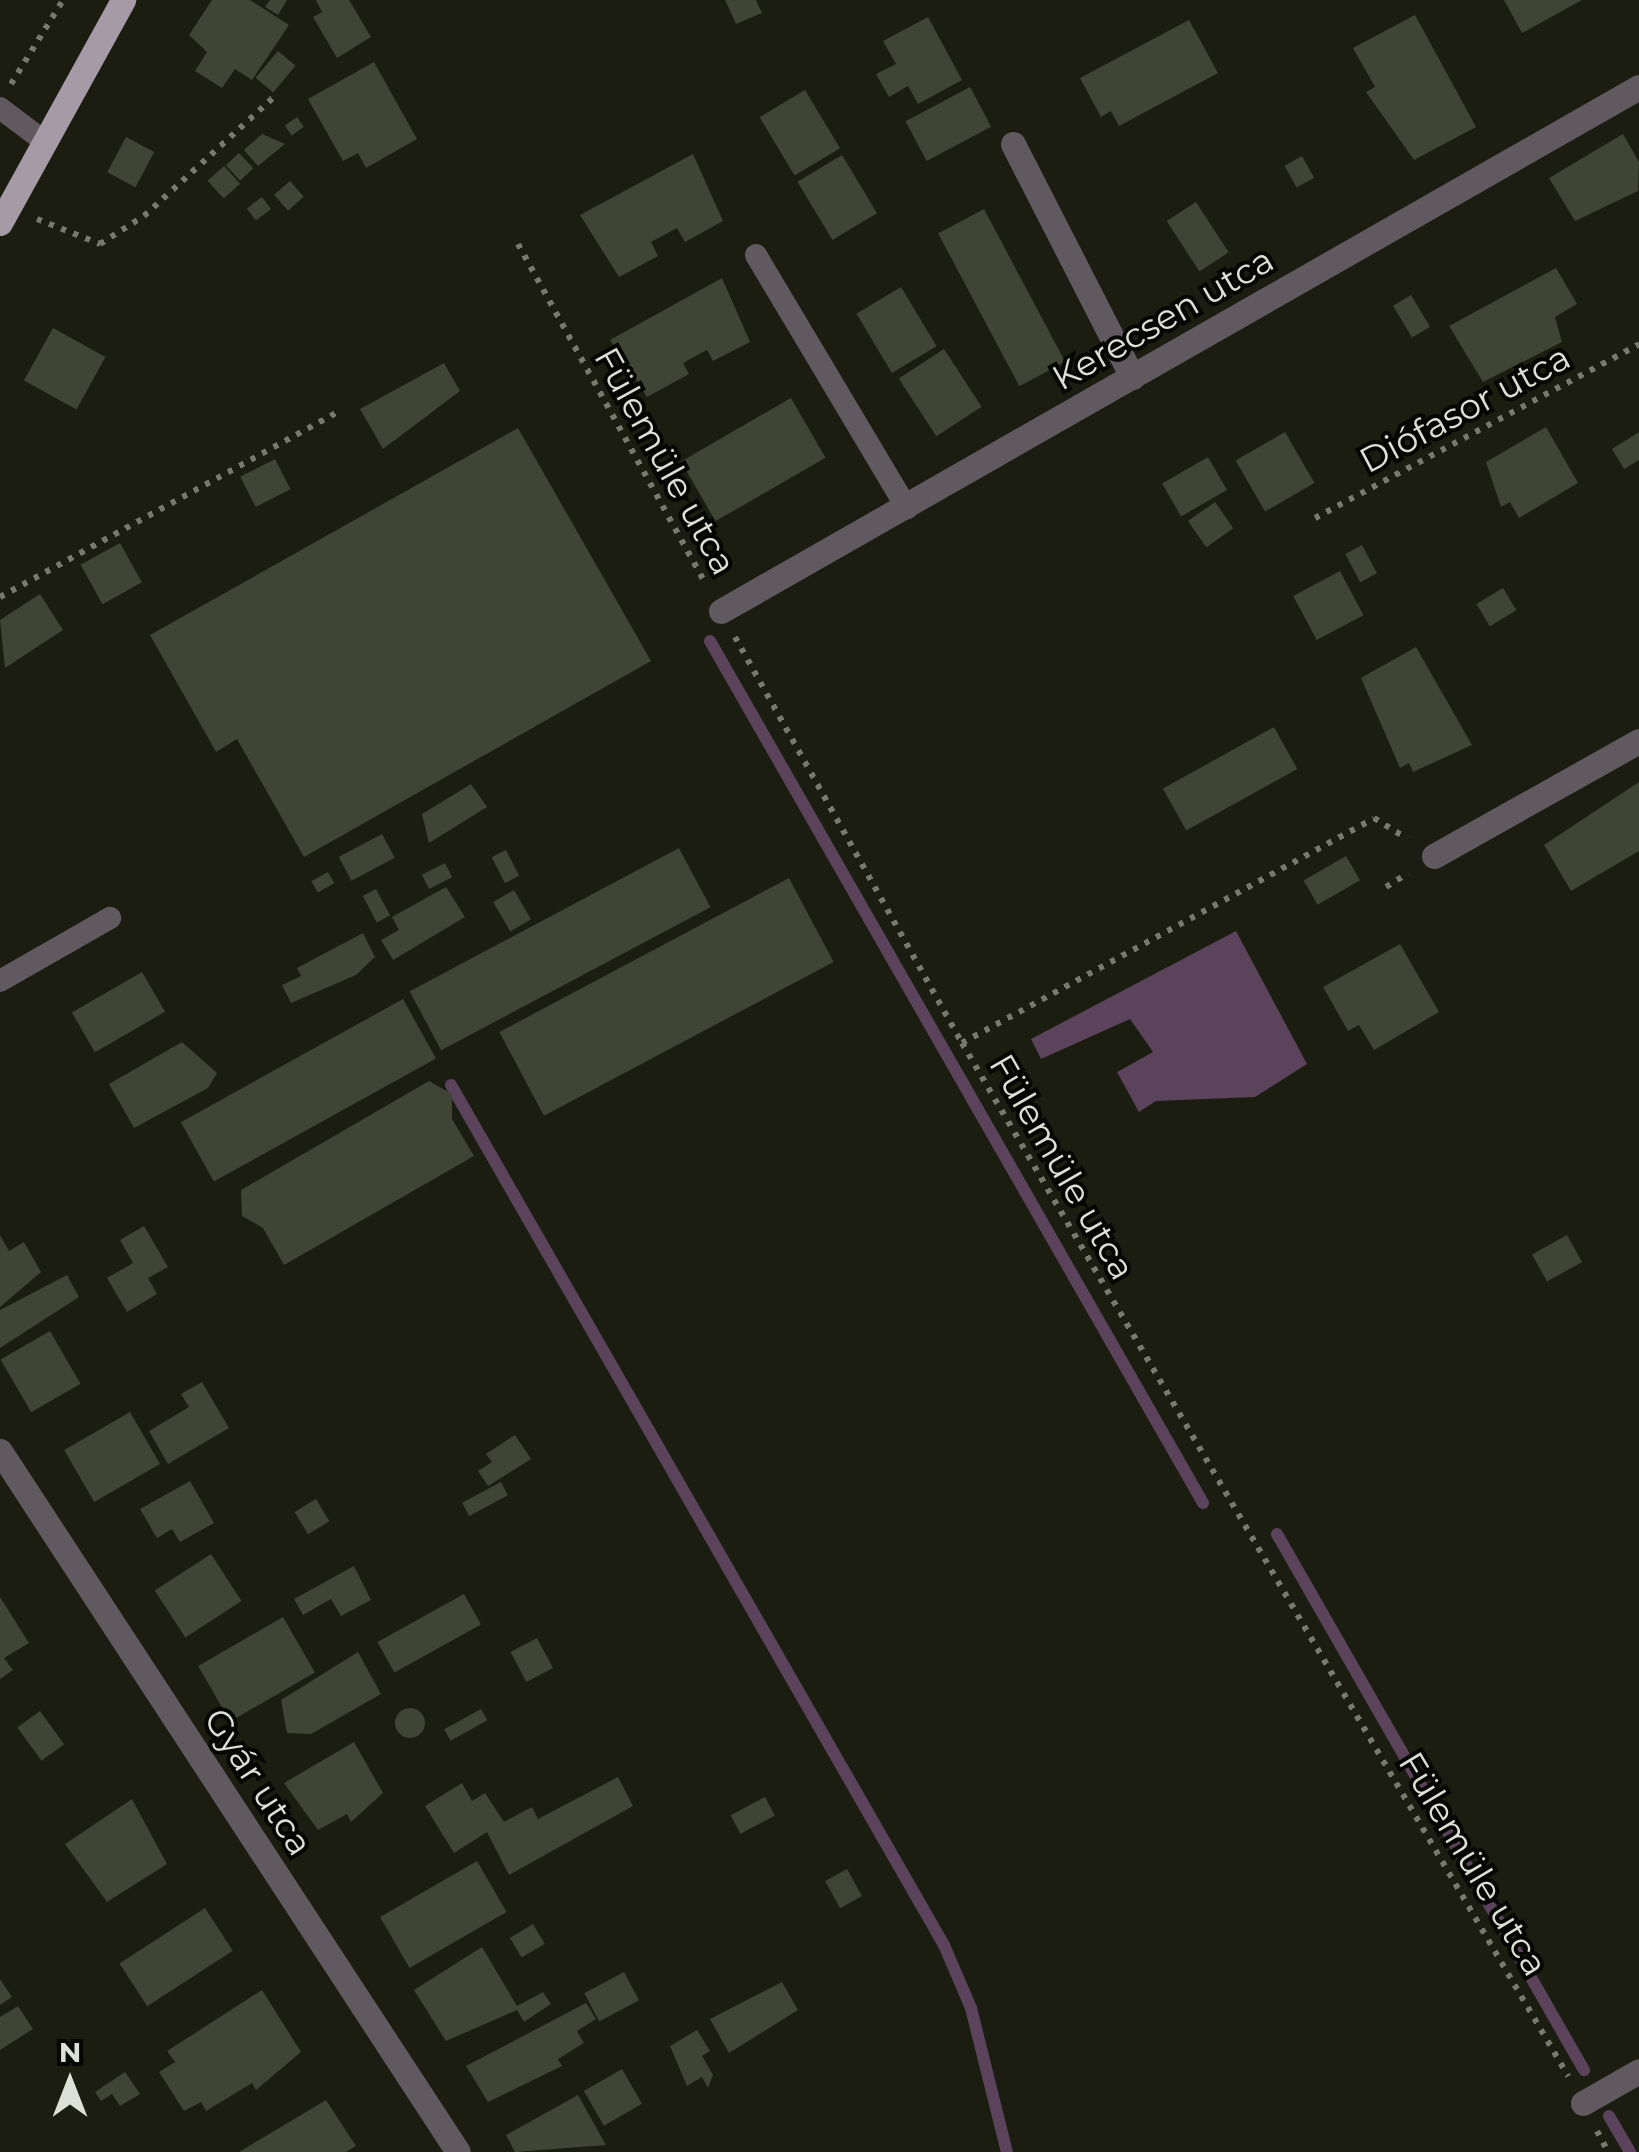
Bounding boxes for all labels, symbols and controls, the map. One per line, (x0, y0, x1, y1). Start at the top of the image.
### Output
street label: Kerecsen utca (1045, 239, 1281, 399)
street label: Diófasor utca (1353, 336, 1577, 482)
street label: Fülemüle utca (585, 340, 745, 582)
street label: Fülemüle utca (980, 1047, 1144, 1287)
street label: Gyár utca (195, 1701, 321, 1863)
street label: Fülemüle utca (1390, 1745, 1556, 1983)
north arrow (20, 2032, 120, 2132)
text: N (59, 2035, 81, 2069)

